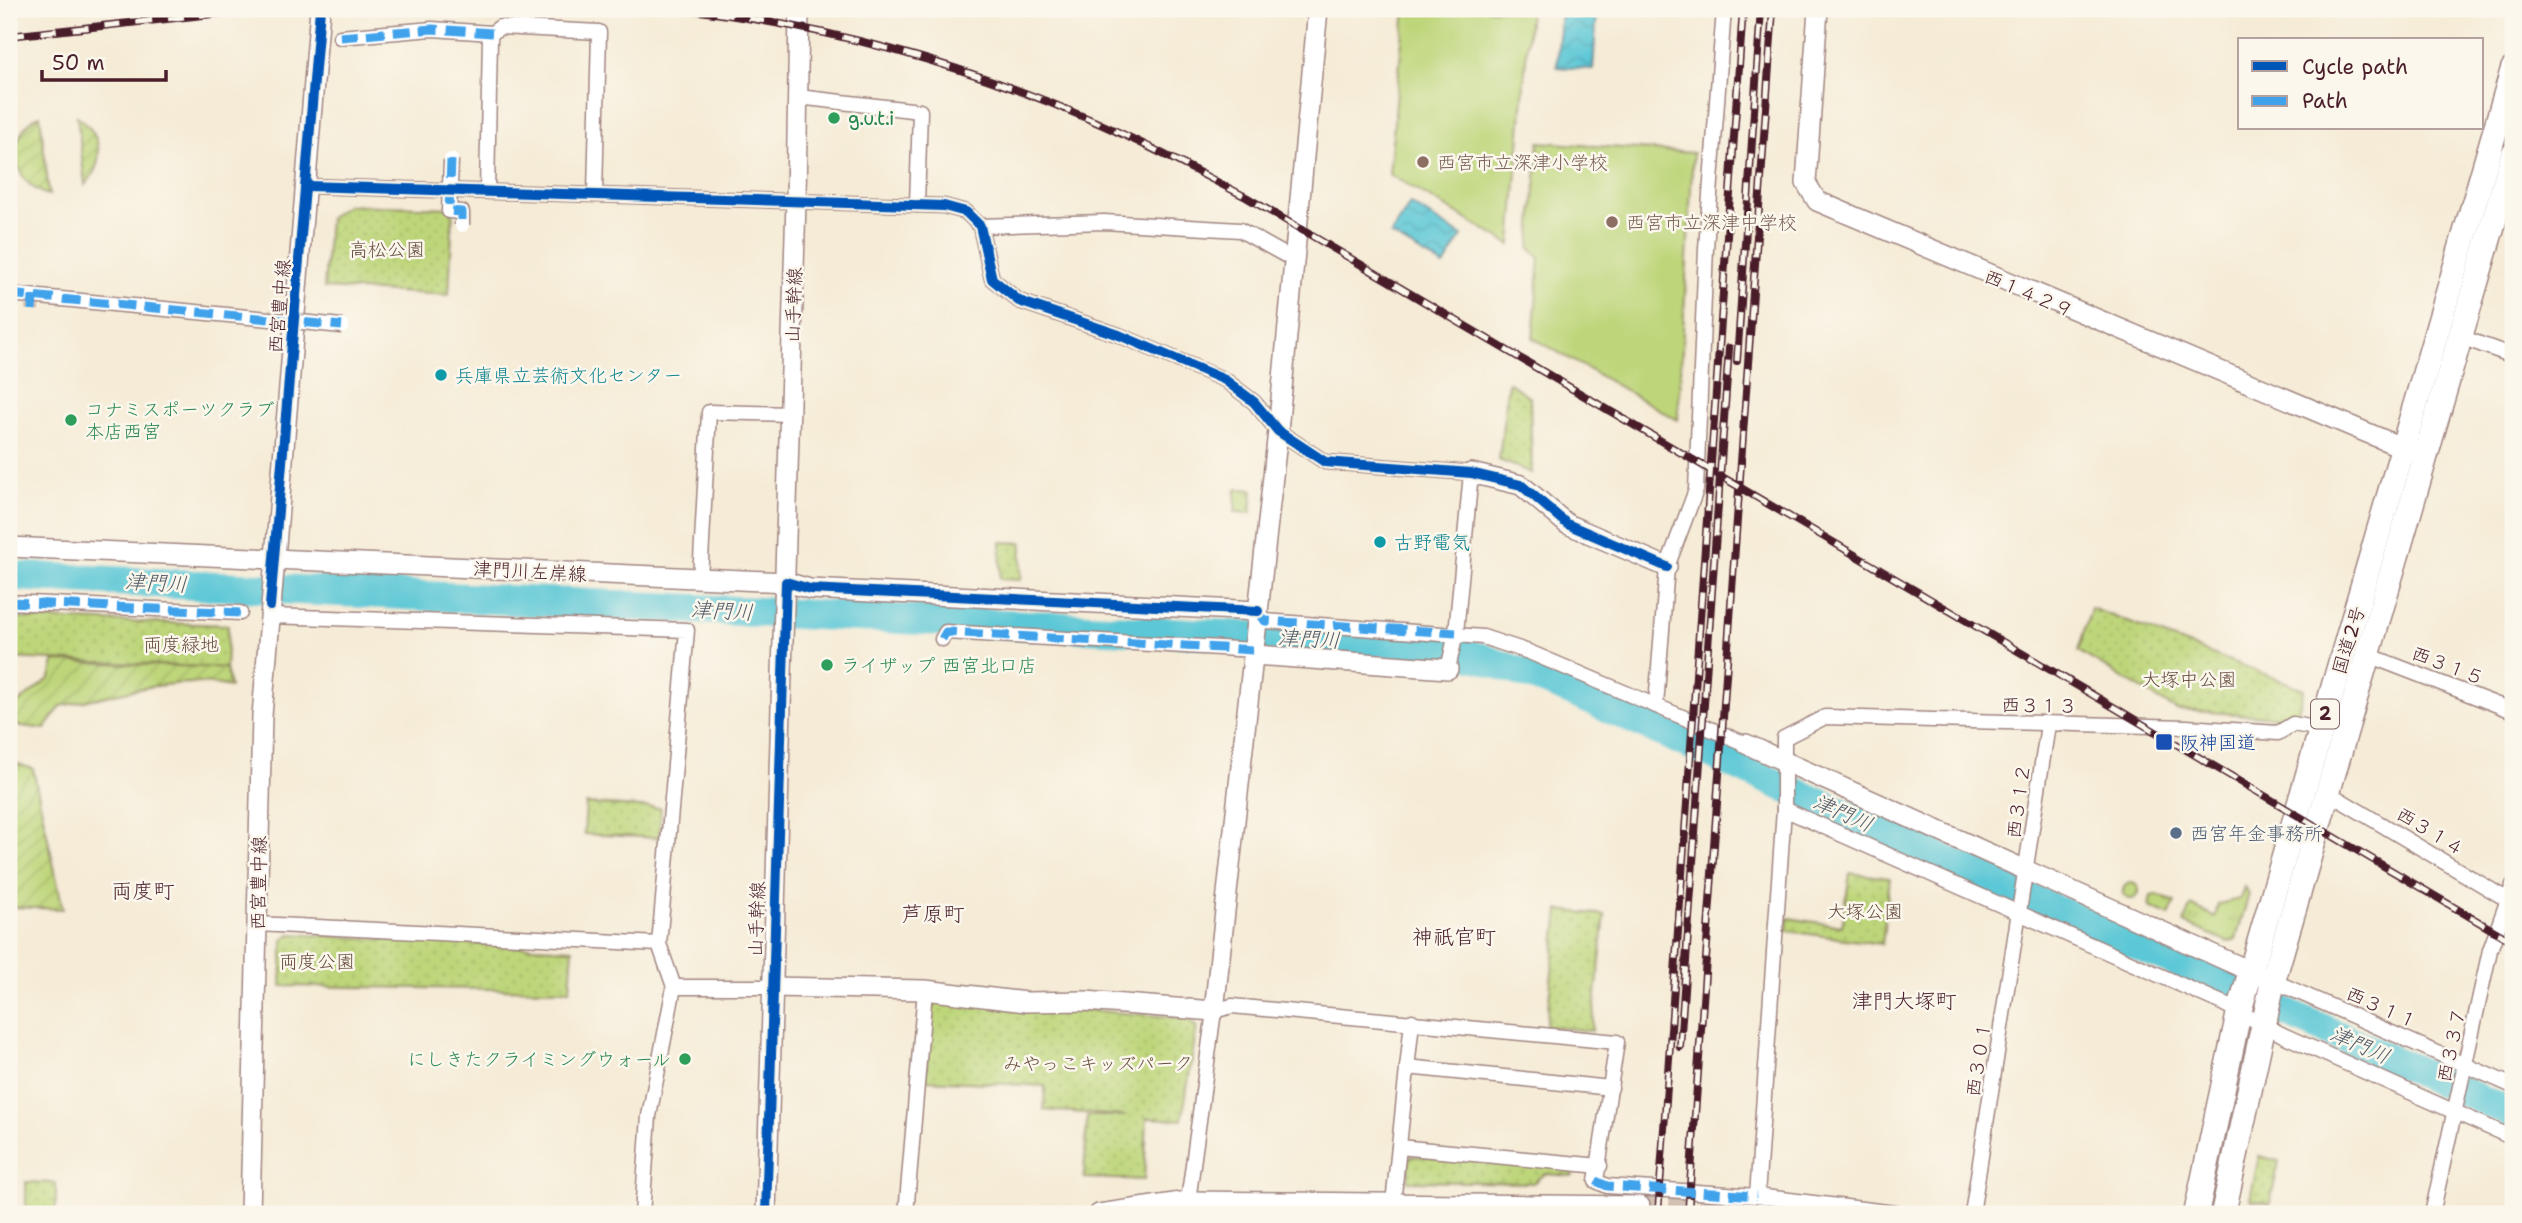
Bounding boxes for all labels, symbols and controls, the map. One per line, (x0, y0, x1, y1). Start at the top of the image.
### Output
scale bar (42, 38, 166, 82)
legend (2238, 38, 2484, 130)
text: 50 m (52, 49, 105, 77)
text: Cycle path (2302, 53, 2408, 81)
text: Path (2302, 87, 2348, 115)
place label: g.u.t.i (848, 106, 894, 131)
marker: g.u.t.i (826, 110, 842, 126)
place label: 西宮市立深津小学校 (1437, 150, 1608, 175)
marker: 西宮市立深津小学校 (1415, 154, 1431, 170)
place label: 西宮市立深津中学校 (1626, 210, 1797, 235)
marker: 西宮市立深津中学校 (1604, 214, 1620, 230)
park label: 高松公園 (349, 237, 425, 262)
street label: 西宮豊中線 (263, 258, 296, 354)
street label: 西１４２９ (1980, 263, 2077, 324)
street label: 山手幹線 (780, 267, 807, 343)
place label: 兵庫県立芸術文化センター (455, 363, 682, 388)
marker: 兵庫県立芸術文化センター (433, 367, 449, 383)
place label: コナミスポーツクラブ 本店西宮 (85, 397, 275, 444)
marker: コナミスポーツクラブ 本店西宮 (63, 412, 79, 428)
place label: 古野電気 (1394, 530, 1470, 555)
marker: 古野電気 (1372, 534, 1388, 550)
street label: 津門川左岸線 (472, 556, 588, 587)
water label: 津門川 (124, 567, 188, 599)
water label: 津門川 (690, 595, 754, 627)
street label: 国道2号 (2326, 603, 2371, 677)
water label: 津門川 (1277, 623, 1341, 655)
park label: 両度緑地 (143, 632, 219, 657)
street label: 西３１５ (2408, 640, 2488, 691)
place label: ライザップ 西宮北口店 (841, 653, 1037, 678)
marker: ライザップ 西宮北口店 (819, 657, 835, 673)
park label: 大塚中公園 (2141, 667, 2237, 692)
street label: 西３１３ (2001, 692, 2077, 719)
road number: 2 (2311, 700, 2339, 728)
place label: 阪神国道 (2180, 730, 2256, 755)
marker: 阪神国道 (2154, 732, 2174, 752)
street label: 西３１２ (2001, 762, 2036, 840)
water label: 津門川 (1809, 787, 1877, 839)
street label: 西３１４ (2392, 801, 2470, 862)
place label: 西宮年金事務所 (2190, 821, 2323, 846)
marker: 西宮年金事務所 (2168, 825, 2184, 841)
street label: 西宮豊中線 (245, 835, 272, 931)
district label: 両度町 (112, 877, 175, 905)
street label: 山手幹線 (743, 881, 770, 957)
park label: 大塚公園 (1827, 899, 1903, 924)
district label: 芦原町 (902, 900, 965, 928)
district label: 神祇官町 (1412, 923, 1496, 951)
park label: 両度公園 (279, 949, 355, 974)
street label: 西３１１ (2342, 981, 2422, 1034)
district label: 津門大塚町 (1852, 987, 1957, 1015)
street label: 西３３７ (2431, 1005, 2472, 1085)
water label: 津門川 (2326, 1019, 2394, 1071)
street label: 西３０１ (1960, 1020, 1997, 1099)
place label: にしきたクライミングウォール (407, 1047, 671, 1072)
marker: にしきたクライミングウォール (677, 1051, 693, 1067)
park label: みやっこキッズパーク (1003, 1051, 1193, 1076)

